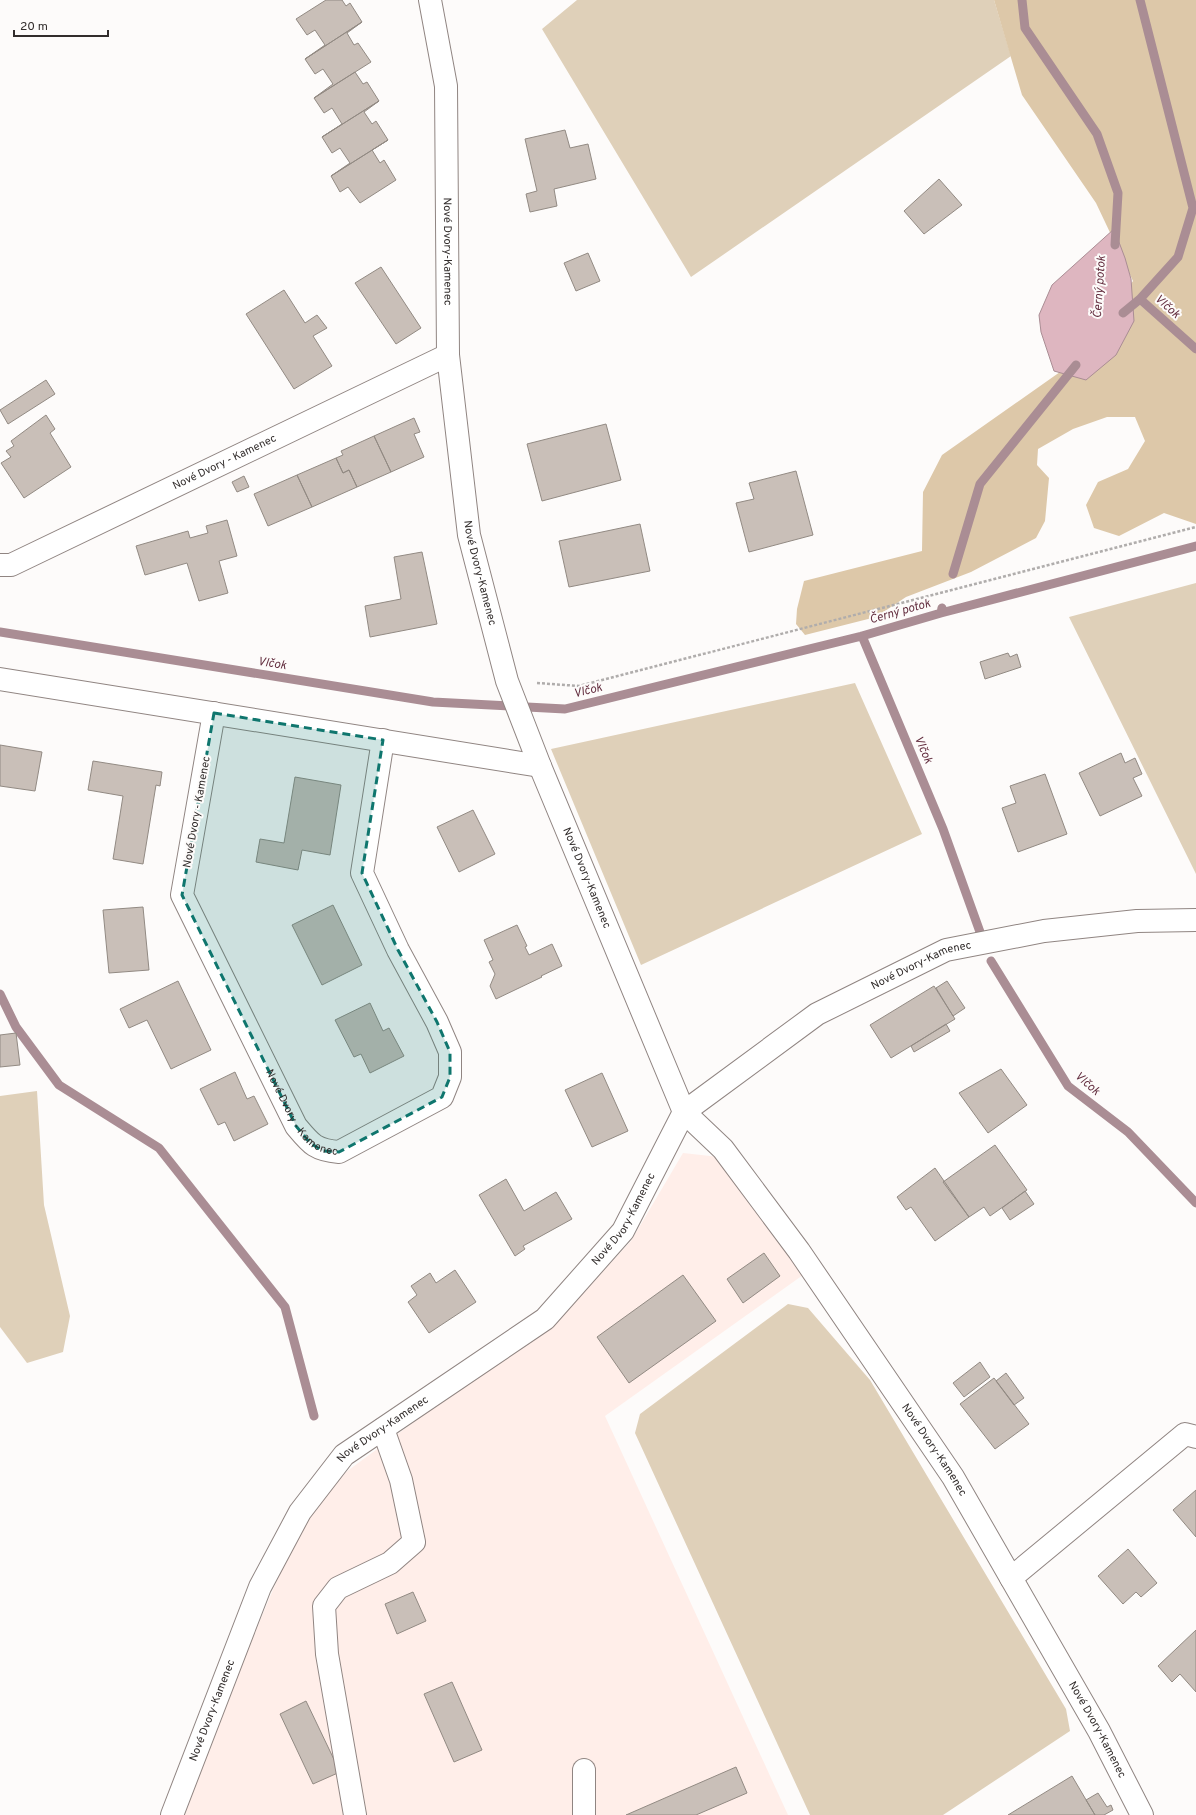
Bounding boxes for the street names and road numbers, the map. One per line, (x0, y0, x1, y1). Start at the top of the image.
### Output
street label: Nové Dvory-Kamenec (440, 197, 455, 306)
street label: Nové Dvory - Kamenec (170, 431, 279, 493)
street label: Nové Dvory-Kamenec (460, 520, 499, 627)
street label: Nové Dvory - Kamenec (180, 755, 214, 869)
street label: Nové Dvory-Kamenec (559, 825, 614, 931)
street label: Nové Dvory-Kamenec (869, 938, 972, 993)
street label: Nové Dvory - Kamenec (262, 1067, 338, 1159)
street label: Nové Dvory-Kamenec (589, 1171, 659, 1268)
street label: Nové Dvory-Kamenec (334, 1393, 431, 1465)
street label: Nové Dvory-Kamenec (898, 1401, 970, 1499)
street label: Nové Dvory-Kamenec (186, 1658, 238, 1763)
street label: Nové Dvory-Kamenec (1065, 1679, 1129, 1781)

